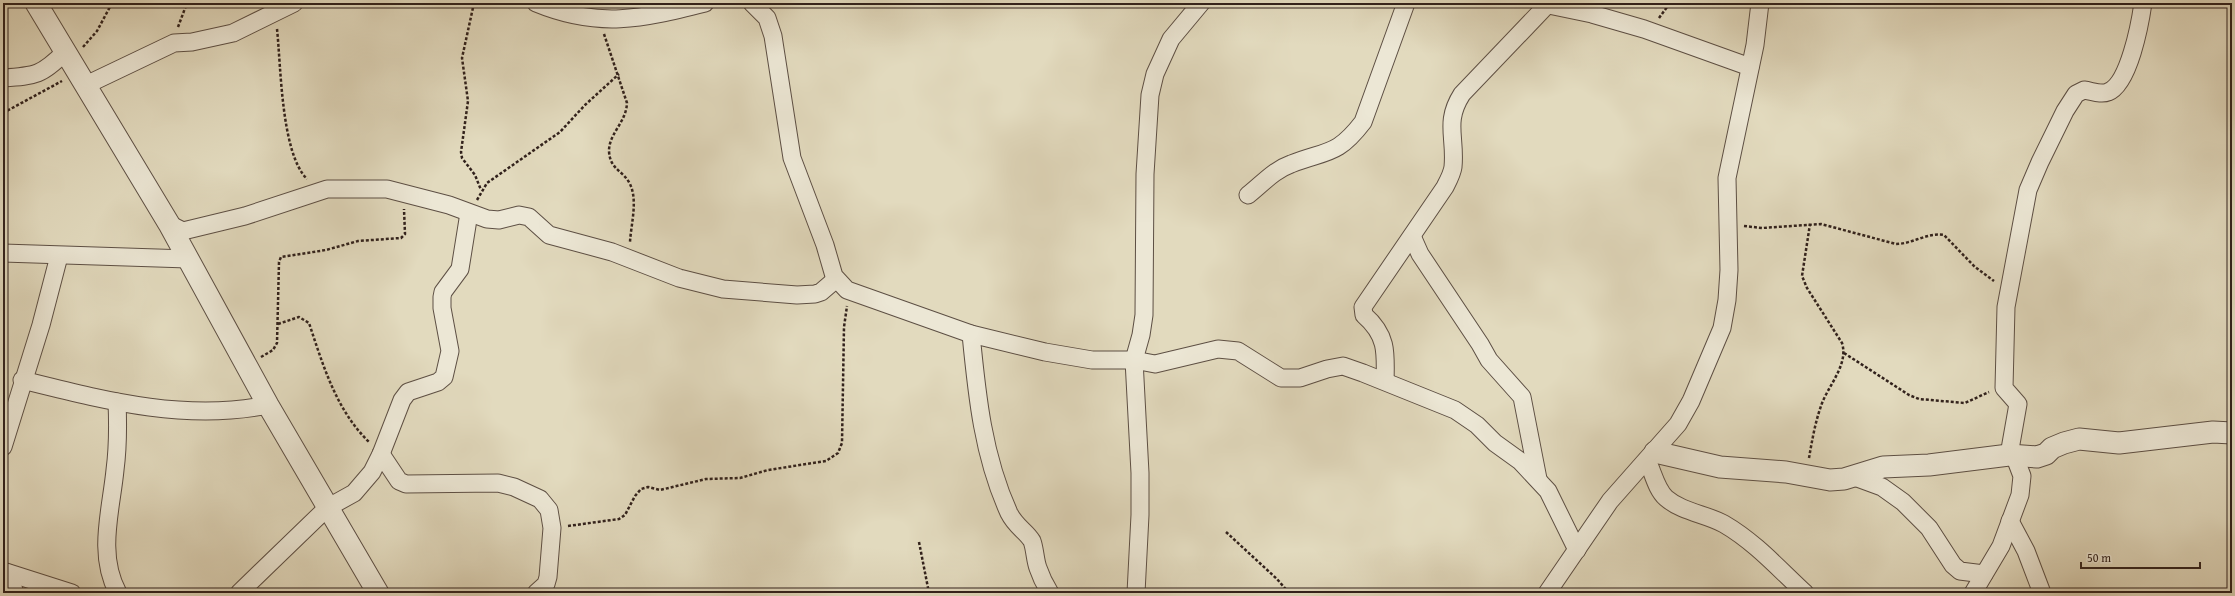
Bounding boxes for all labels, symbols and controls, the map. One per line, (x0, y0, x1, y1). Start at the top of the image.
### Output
scale bar (2081, 544, 2200, 570)
text: 50 m (2087, 549, 2111, 566)

